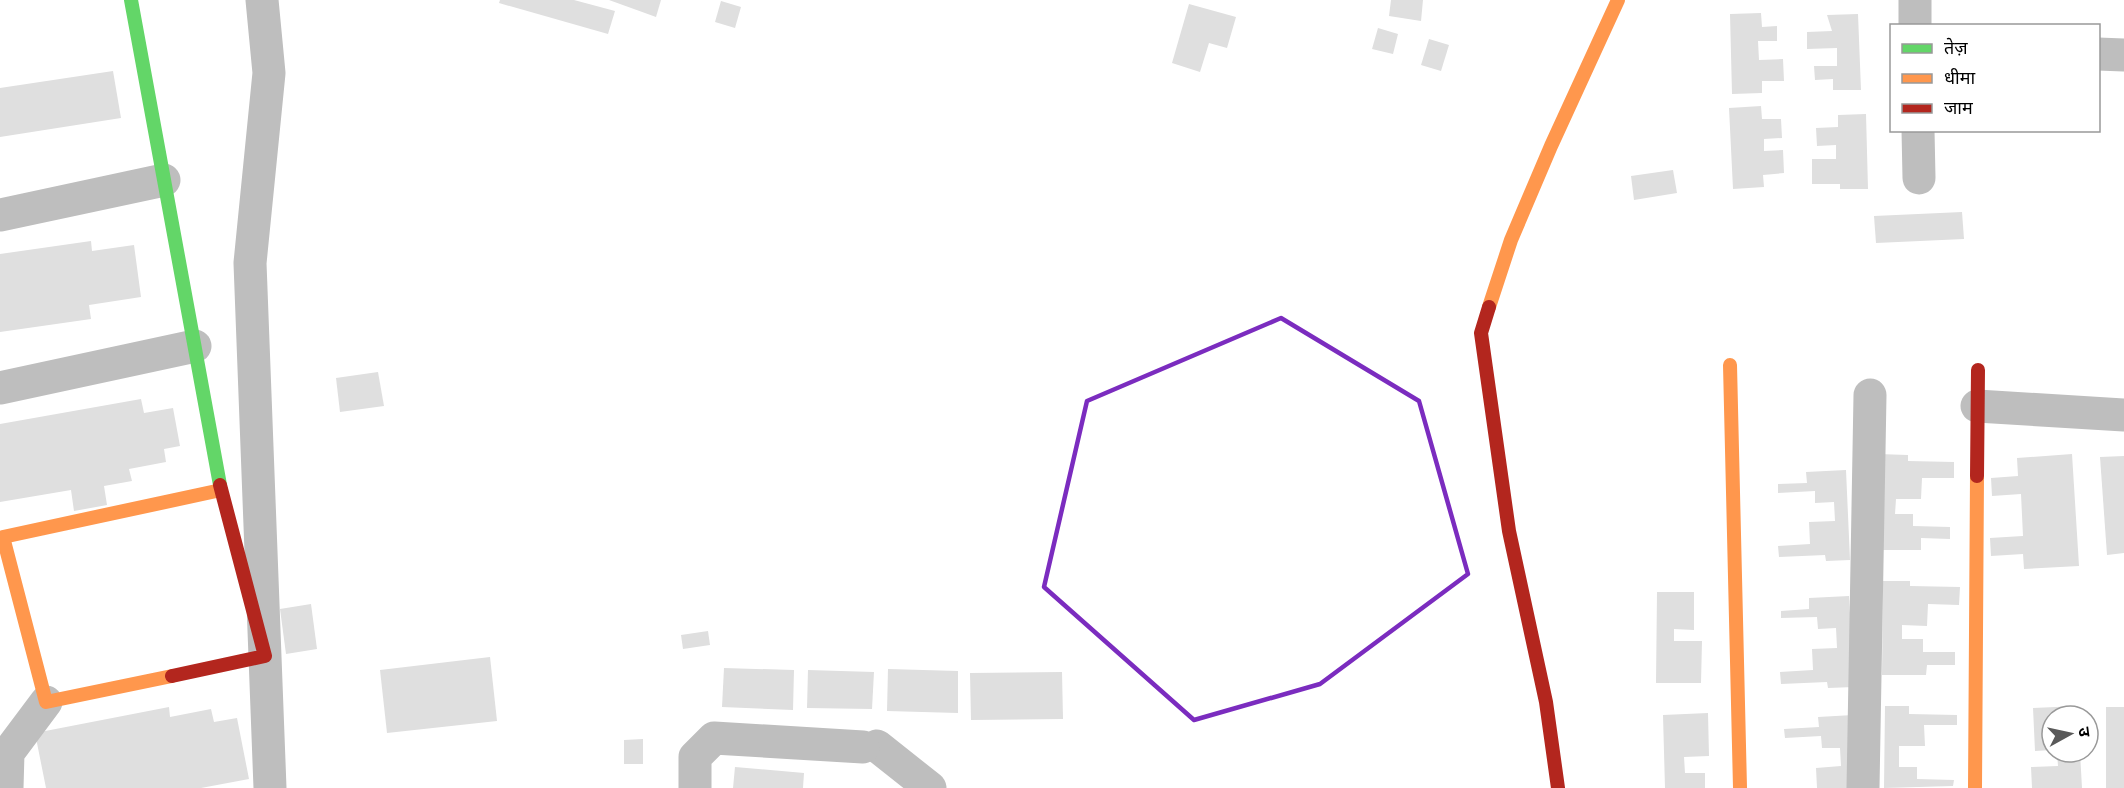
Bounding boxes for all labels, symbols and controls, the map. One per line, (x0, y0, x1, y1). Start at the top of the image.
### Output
legend (1890, 24, 2100, 132)
text: तेज़ (1944, 37, 1968, 58)
text: धीमा (1944, 67, 1975, 88)
text: जाम (1944, 97, 1974, 118)
north arrow (2040, 704, 2100, 764)
text: उ (2074, 726, 2095, 739)

